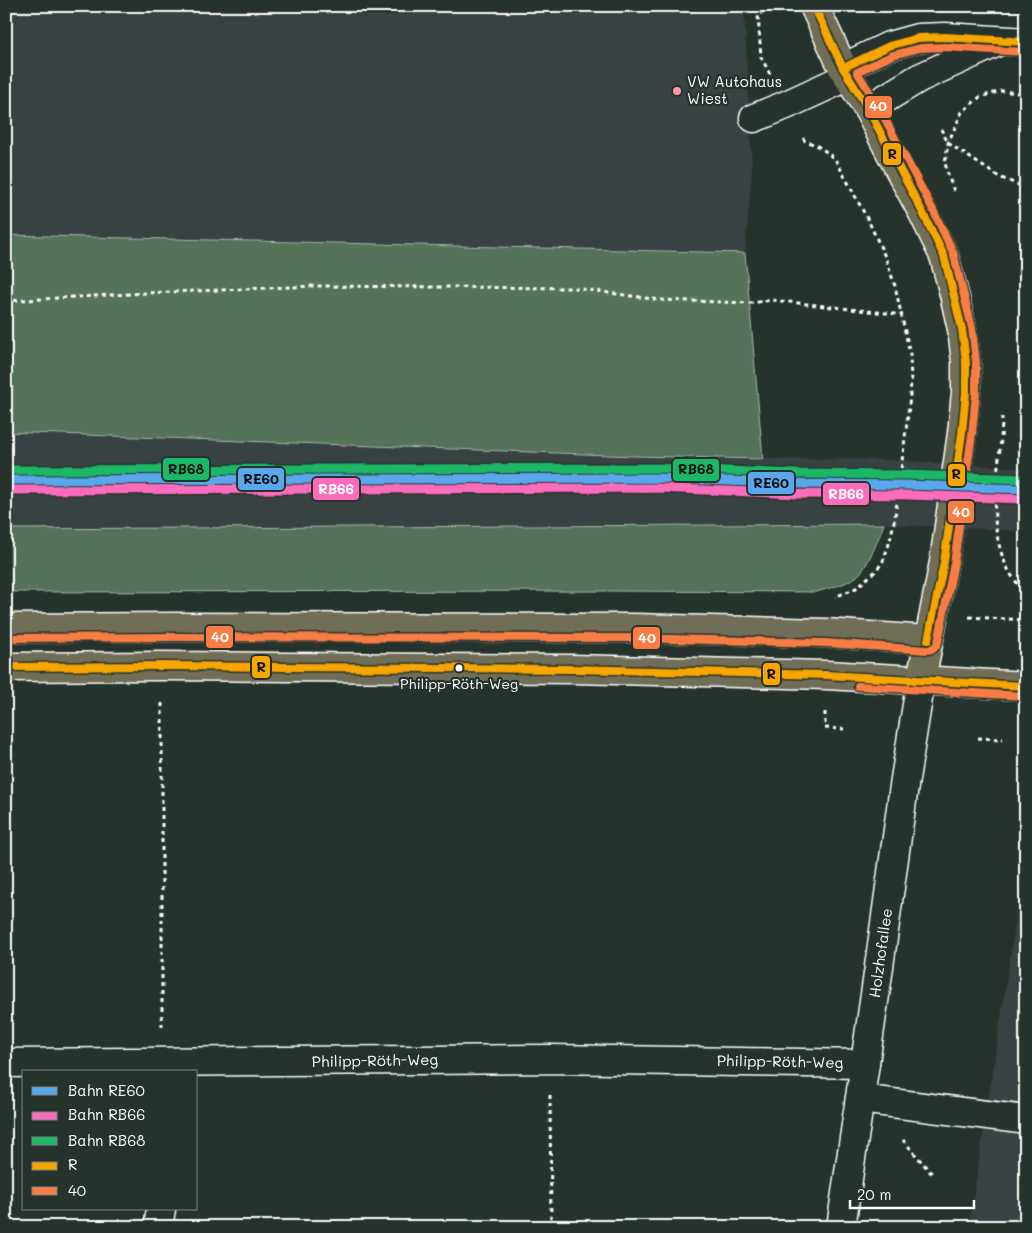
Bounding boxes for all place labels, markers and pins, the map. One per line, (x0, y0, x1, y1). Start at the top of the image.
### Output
place label: VW Autohaus Wiest (687, 71, 782, 108)
marker: VW Autohaus Wiest (671, 85, 683, 97)
marker: Philipp-Röth-Weg (454, 663, 464, 673)
place label: Philipp-Röth-Weg (400, 674, 518, 693)

